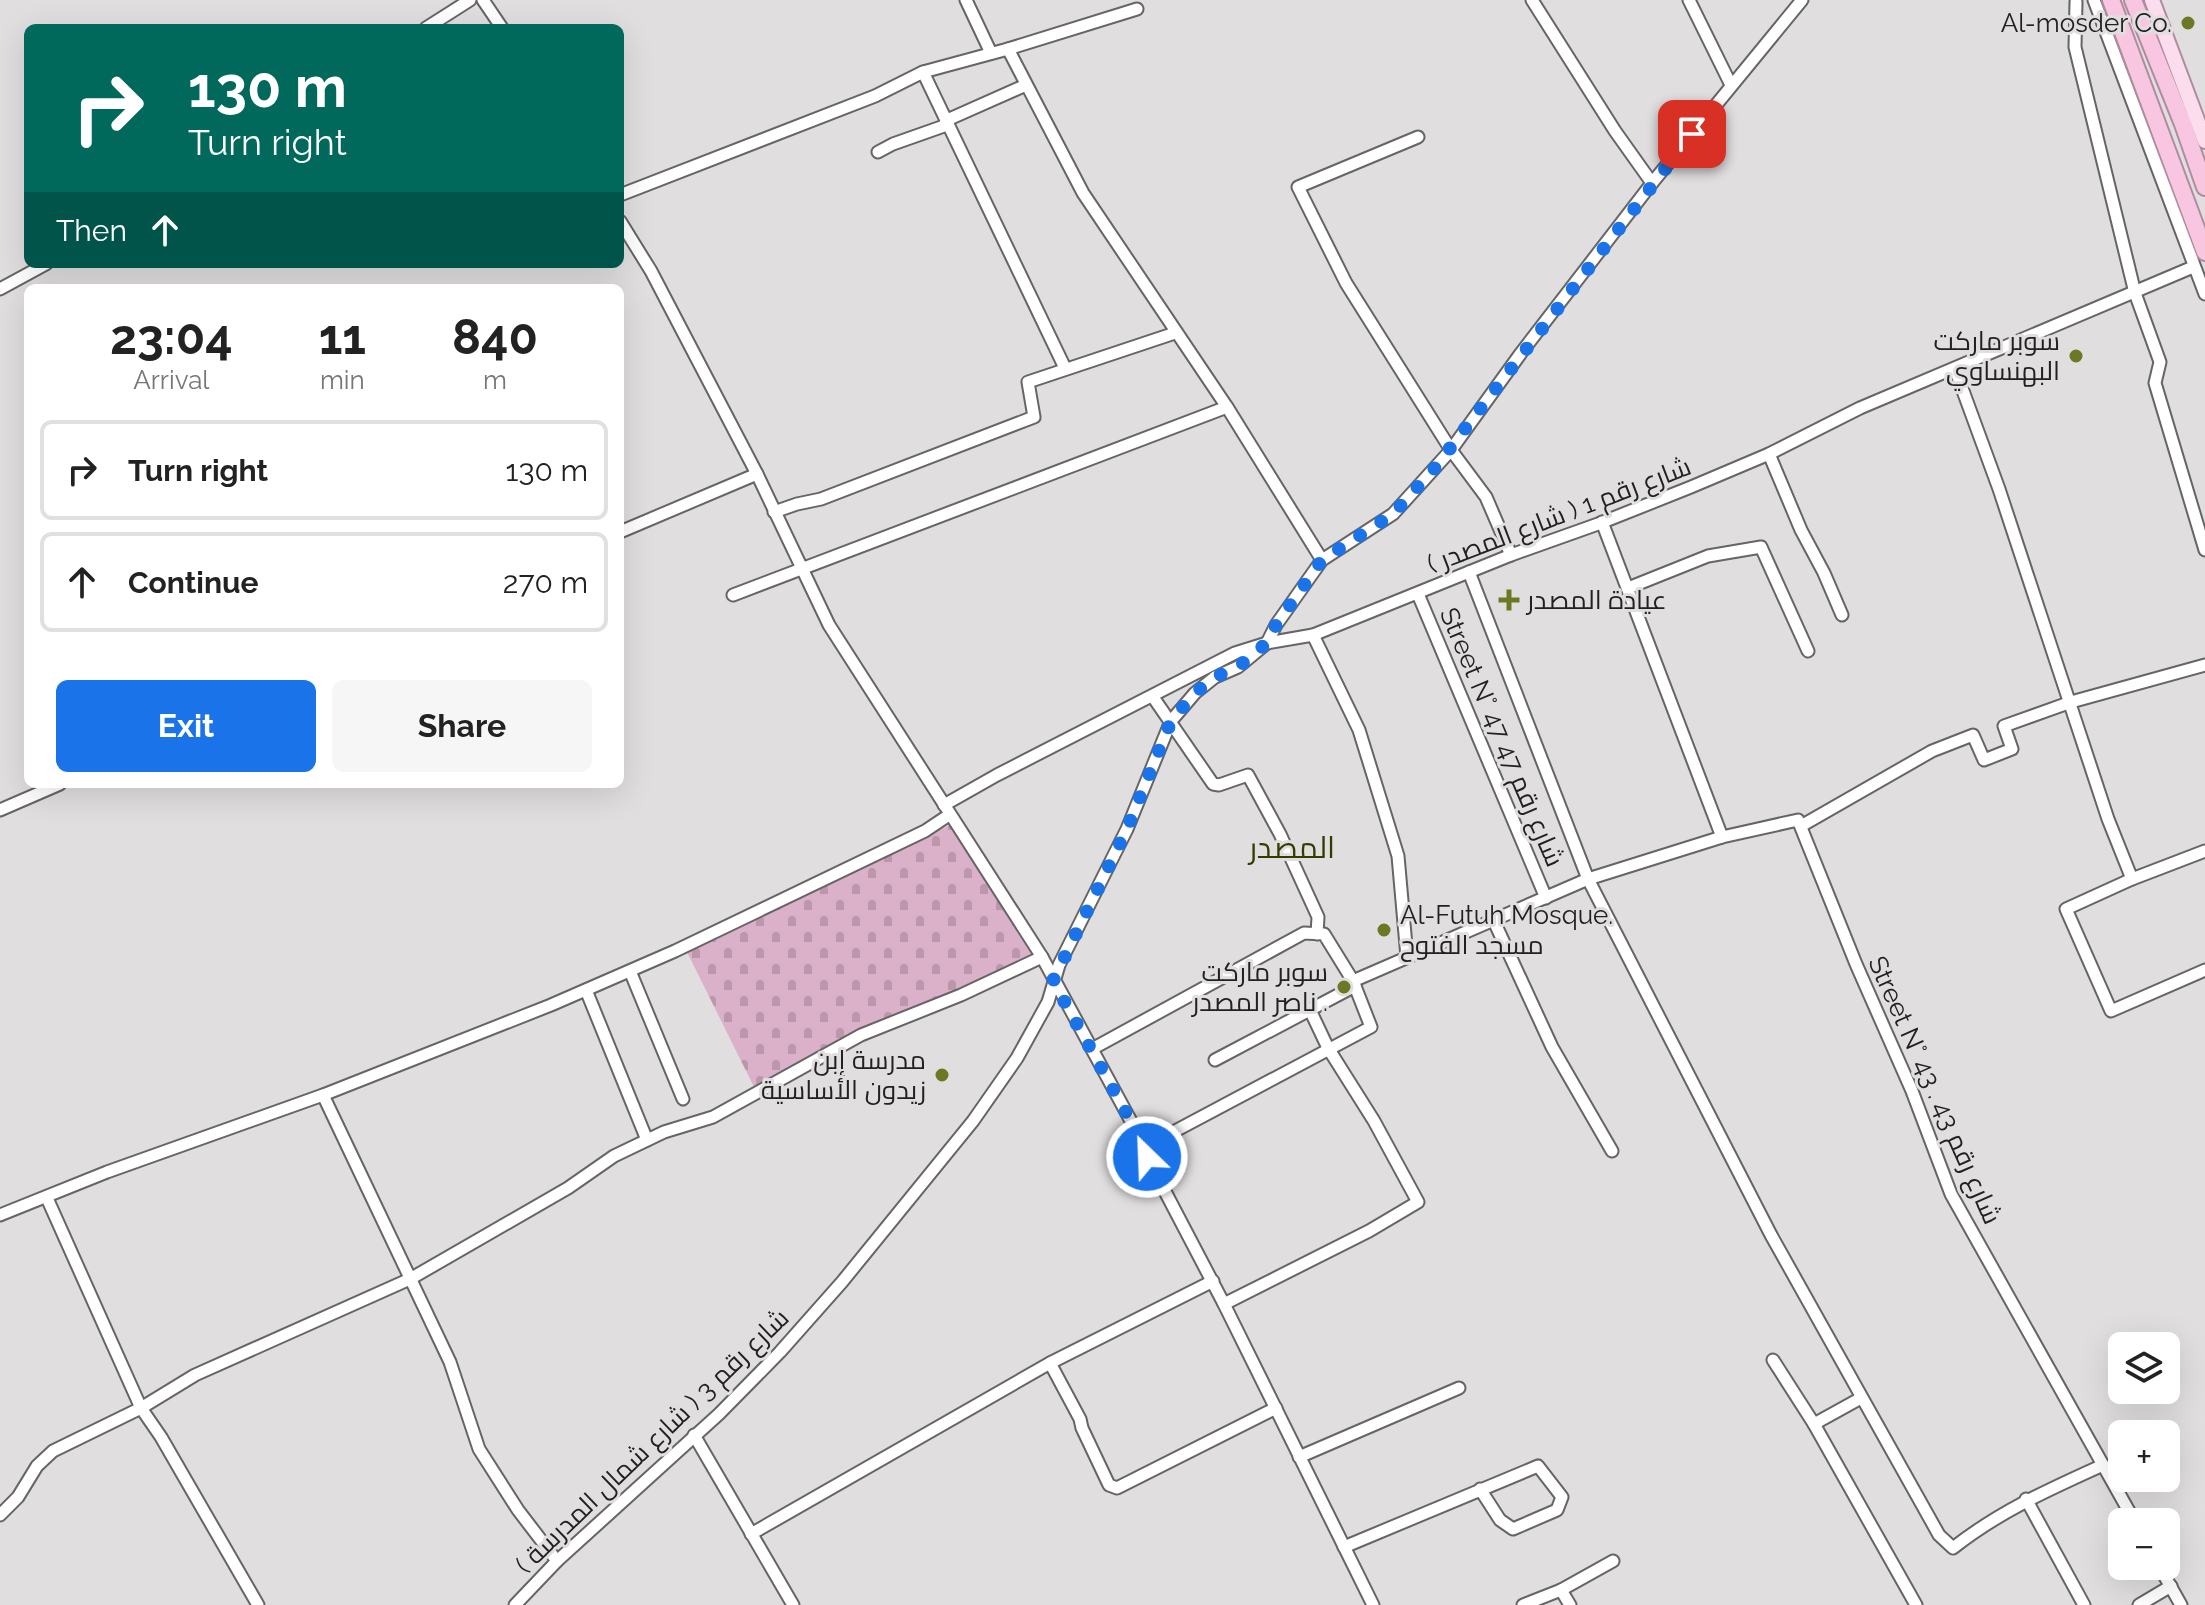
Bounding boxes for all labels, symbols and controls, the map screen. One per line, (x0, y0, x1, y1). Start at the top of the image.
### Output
place label: Al-mosder Co. (2001, 8, 2172, 38)
marker: Al-mosder Co. (2179, 14, 2197, 32)
text: 130 m (188, 54, 347, 120)
icon: right (56, 56, 160, 160)
pin (1658, 100, 1726, 168)
icon: arrive (1670, 112, 1714, 156)
text: Turn right (188, 121, 347, 163)
icon: ahead (143, 208, 187, 252)
text: Then (56, 213, 127, 248)
text: 23:04 (110, 309, 233, 365)
text: 11 (319, 309, 366, 365)
text: 840 (452, 309, 538, 365)
place label: سوبر ماركت البهنساوي (1933, 326, 2060, 391)
marker: سوبر ماركت البهنساوي (2067, 347, 2085, 365)
text: Arrival (133, 365, 209, 395)
text: min (320, 365, 365, 395)
text: m (483, 365, 507, 395)
icon: right (60, 448, 104, 492)
street label: شارع رقم 1 ( شارع المصدر ) (1423, 451, 1696, 582)
text: Turn right (128, 453, 268, 488)
text: 130 m (506, 453, 588, 488)
icon: ahead (60, 560, 104, 604)
text: Continue (128, 565, 259, 600)
text: 270 m (503, 565, 588, 600)
place label: عيادة المصدر (1525, 585, 1667, 615)
marker: عيادة المصدر (1498, 589, 1520, 611)
street label: Street N° 47 شارع رقم 47 (1431, 603, 1570, 872)
button: Exit (56, 680, 316, 772)
button: Share (332, 680, 592, 772)
district label: المصدر (1247, 830, 1335, 865)
place label: Al-Futuh Mosque. مسجد الفتوح (1400, 900, 1613, 962)
marker: Al-Futuh Mosque. مسجد الفتوح (1375, 921, 1393, 939)
street label: Street N° 43 . شارع رقم 43 (1860, 951, 2008, 1230)
place label: سوبر ماركت ناصر المصدر . (1190, 957, 1328, 1017)
marker: سوبر ماركت ناصر المصدر . (1335, 978, 1353, 996)
place label: مدرسة إبن زيدون الأساسية (761, 1045, 926, 1105)
marker: مدرسة إبن زيدون الأساسية (933, 1066, 951, 1084)
position arrow (1105, 1115, 1189, 1199)
street label: شارع رقم 3 ( شارع شمال المدرسة ) (509, 1302, 797, 1582)
map controls (2108, 1332, 2180, 1580)
button: layers (2108, 1332, 2180, 1404)
button: + (2108, 1420, 2180, 1492)
button: − (2108, 1508, 2180, 1580)

